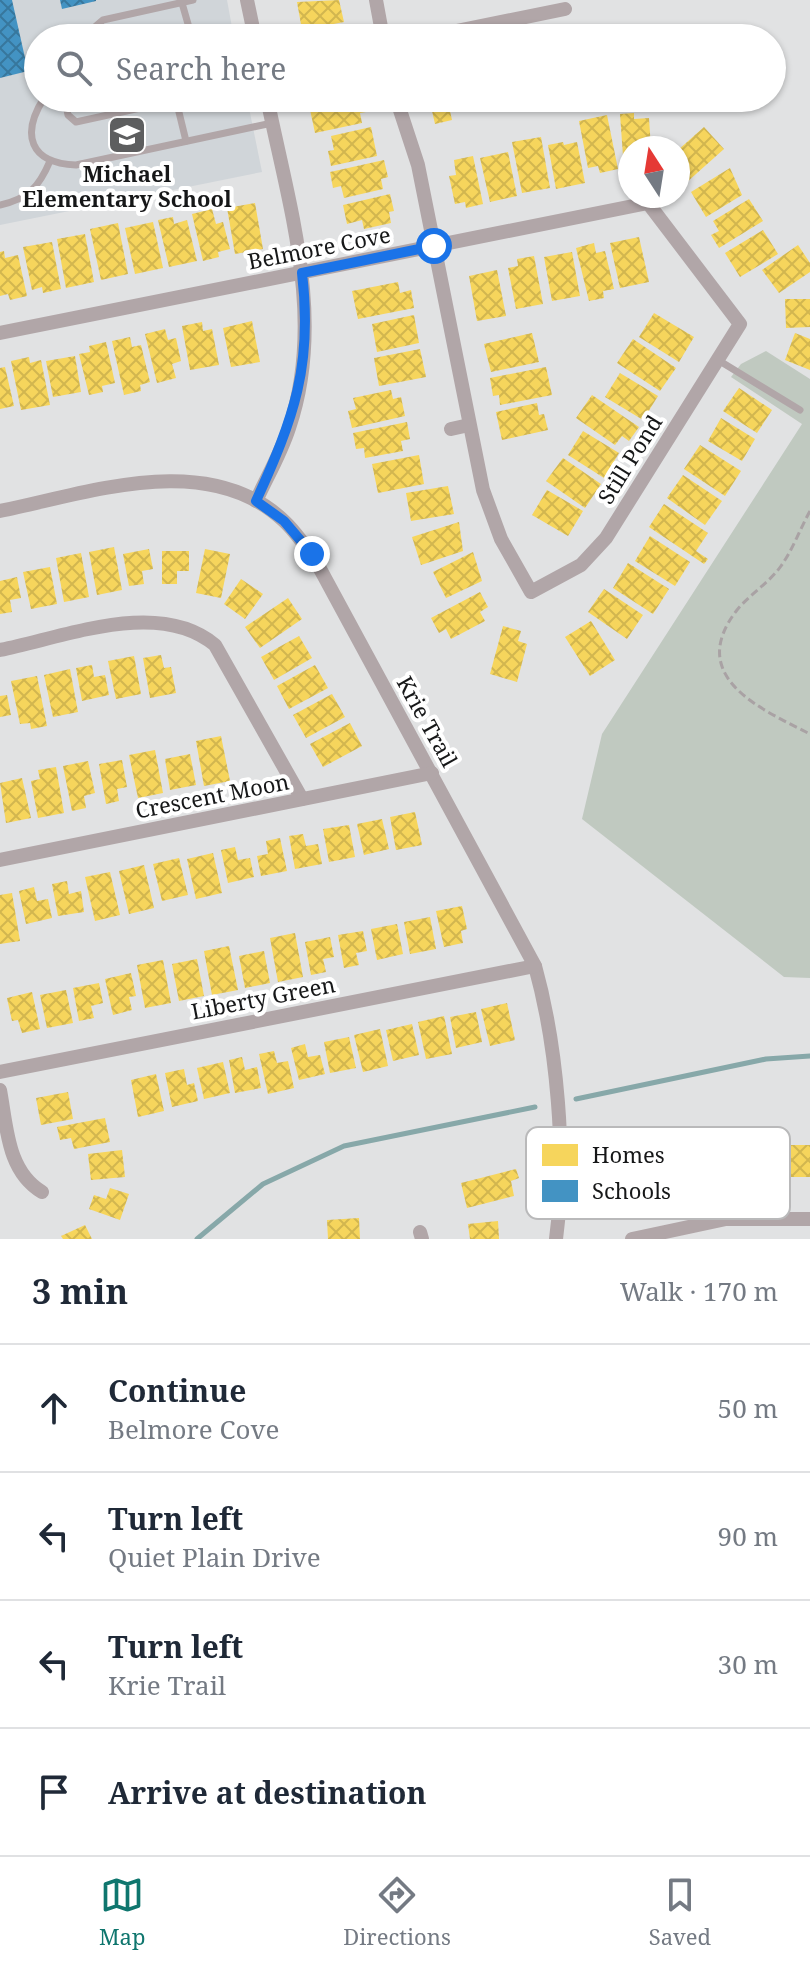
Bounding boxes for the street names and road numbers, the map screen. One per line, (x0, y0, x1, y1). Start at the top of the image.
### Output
street label: Belmore Cove (245, 218, 393, 276)
street label: Still Pond (590, 408, 668, 509)
street label: Krie Trail (391, 670, 465, 772)
street label: Crescent Moon (133, 765, 291, 825)
street label: Liberty Green (188, 968, 338, 1026)

